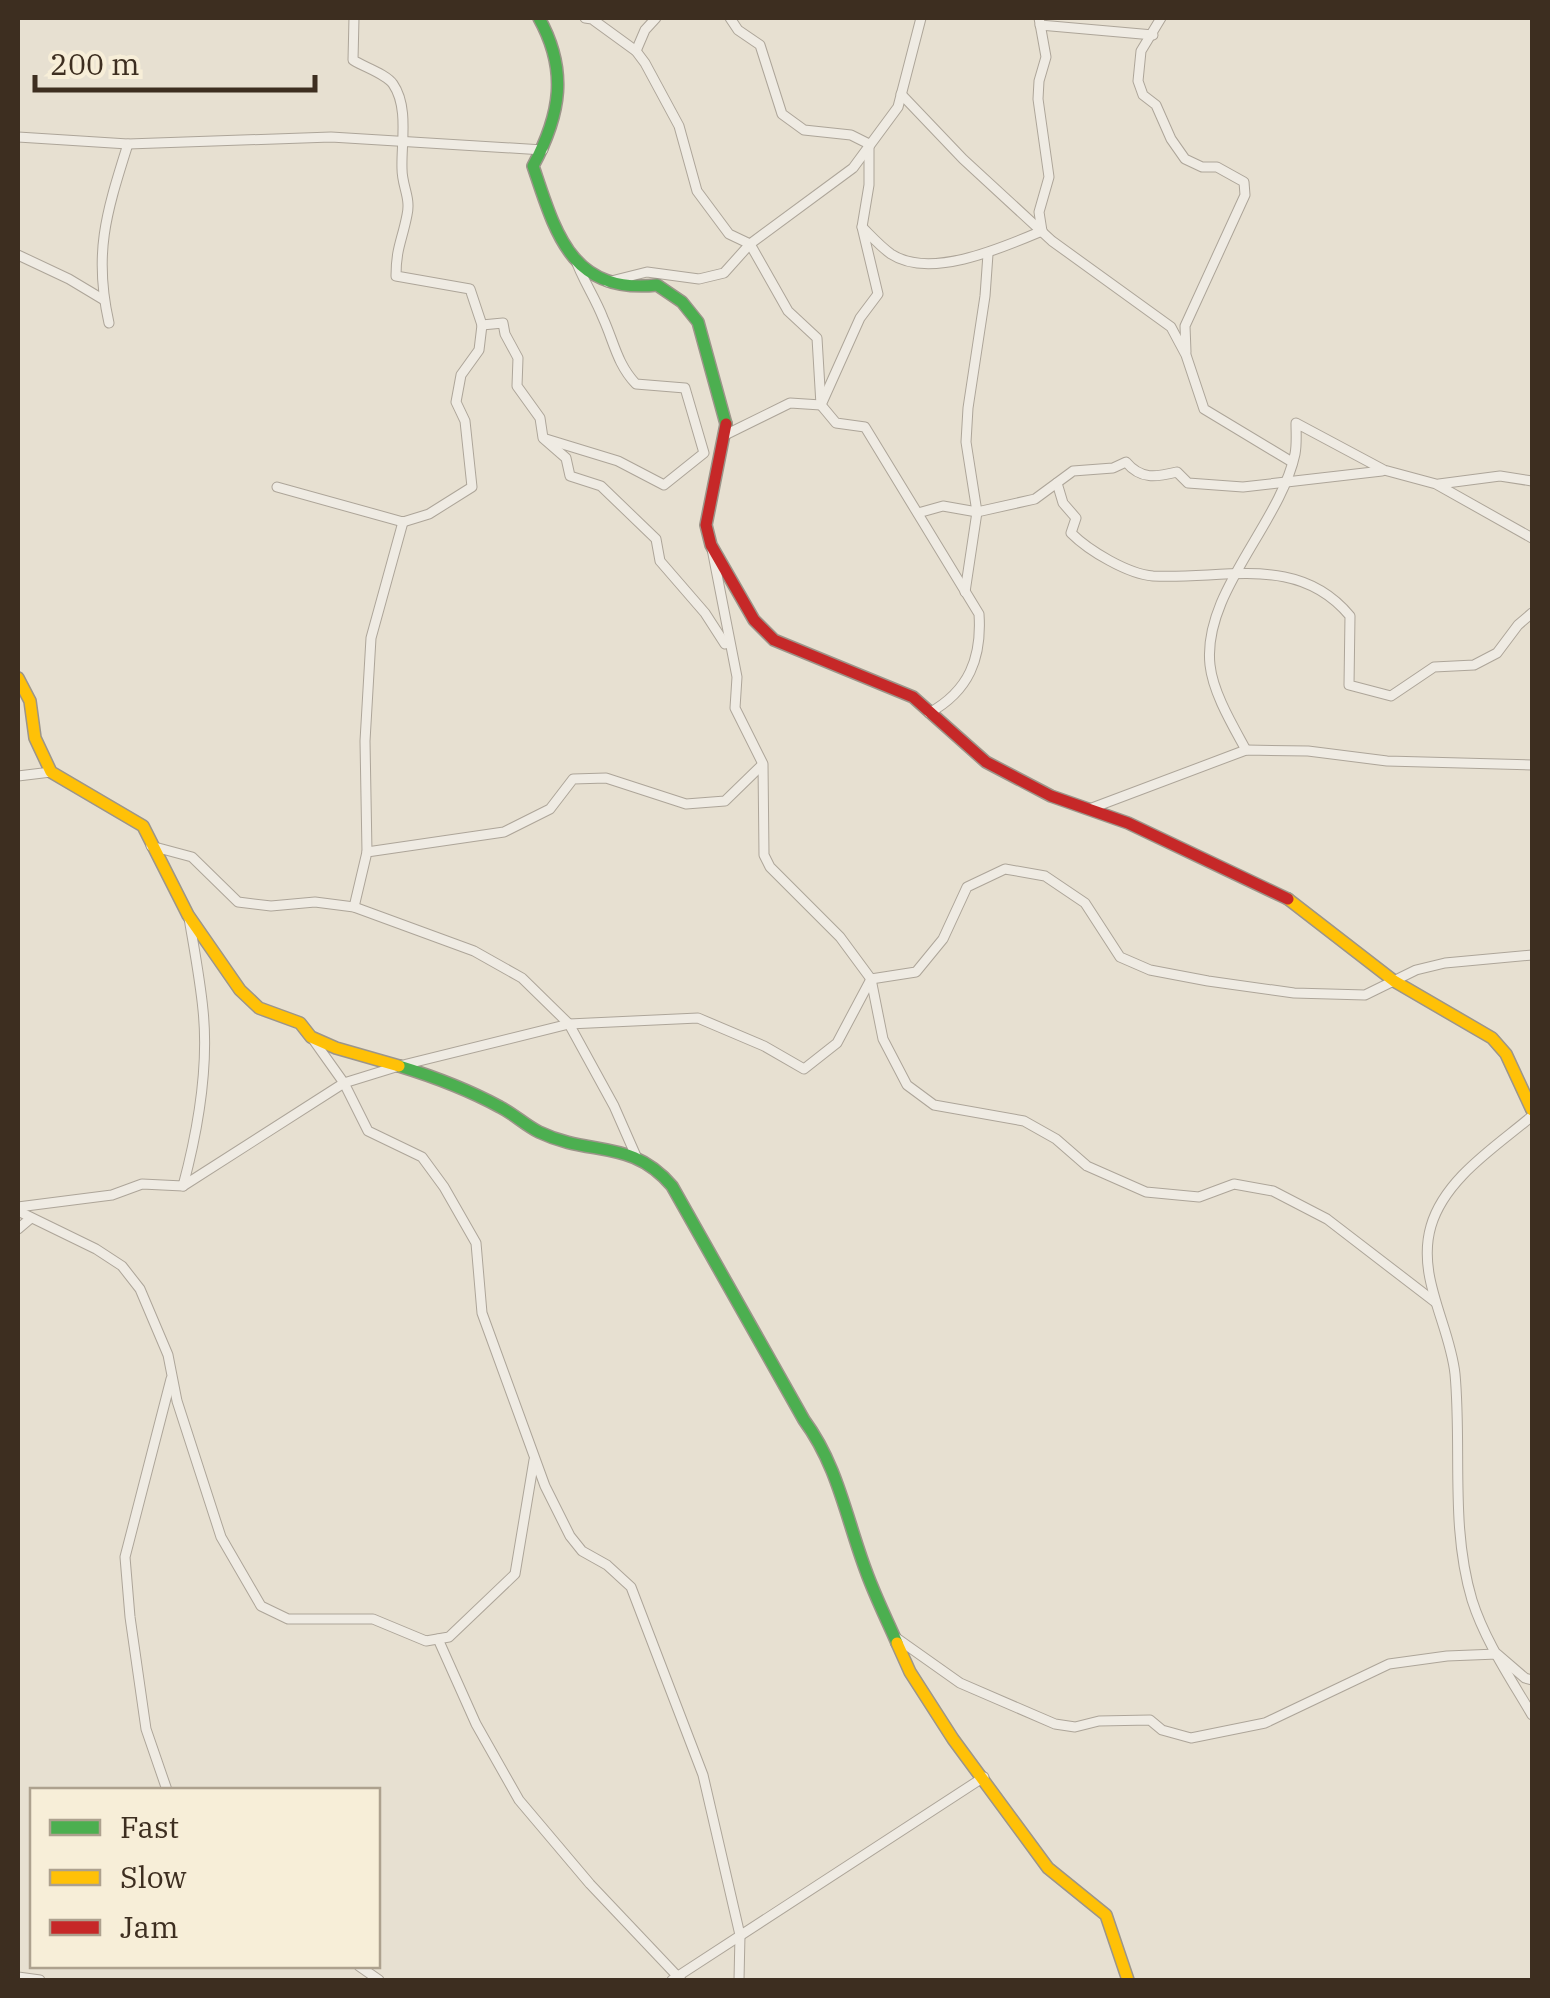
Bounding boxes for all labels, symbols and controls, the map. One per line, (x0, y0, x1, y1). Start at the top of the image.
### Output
scale bar (35, 30, 315, 92)
text: 200 m (50, 44, 140, 83)
legend (30, 1788, 380, 1968)
text: Fast (120, 1807, 179, 1846)
text: Slow (120, 1857, 187, 1896)
text: Jam (120, 1907, 179, 1946)

